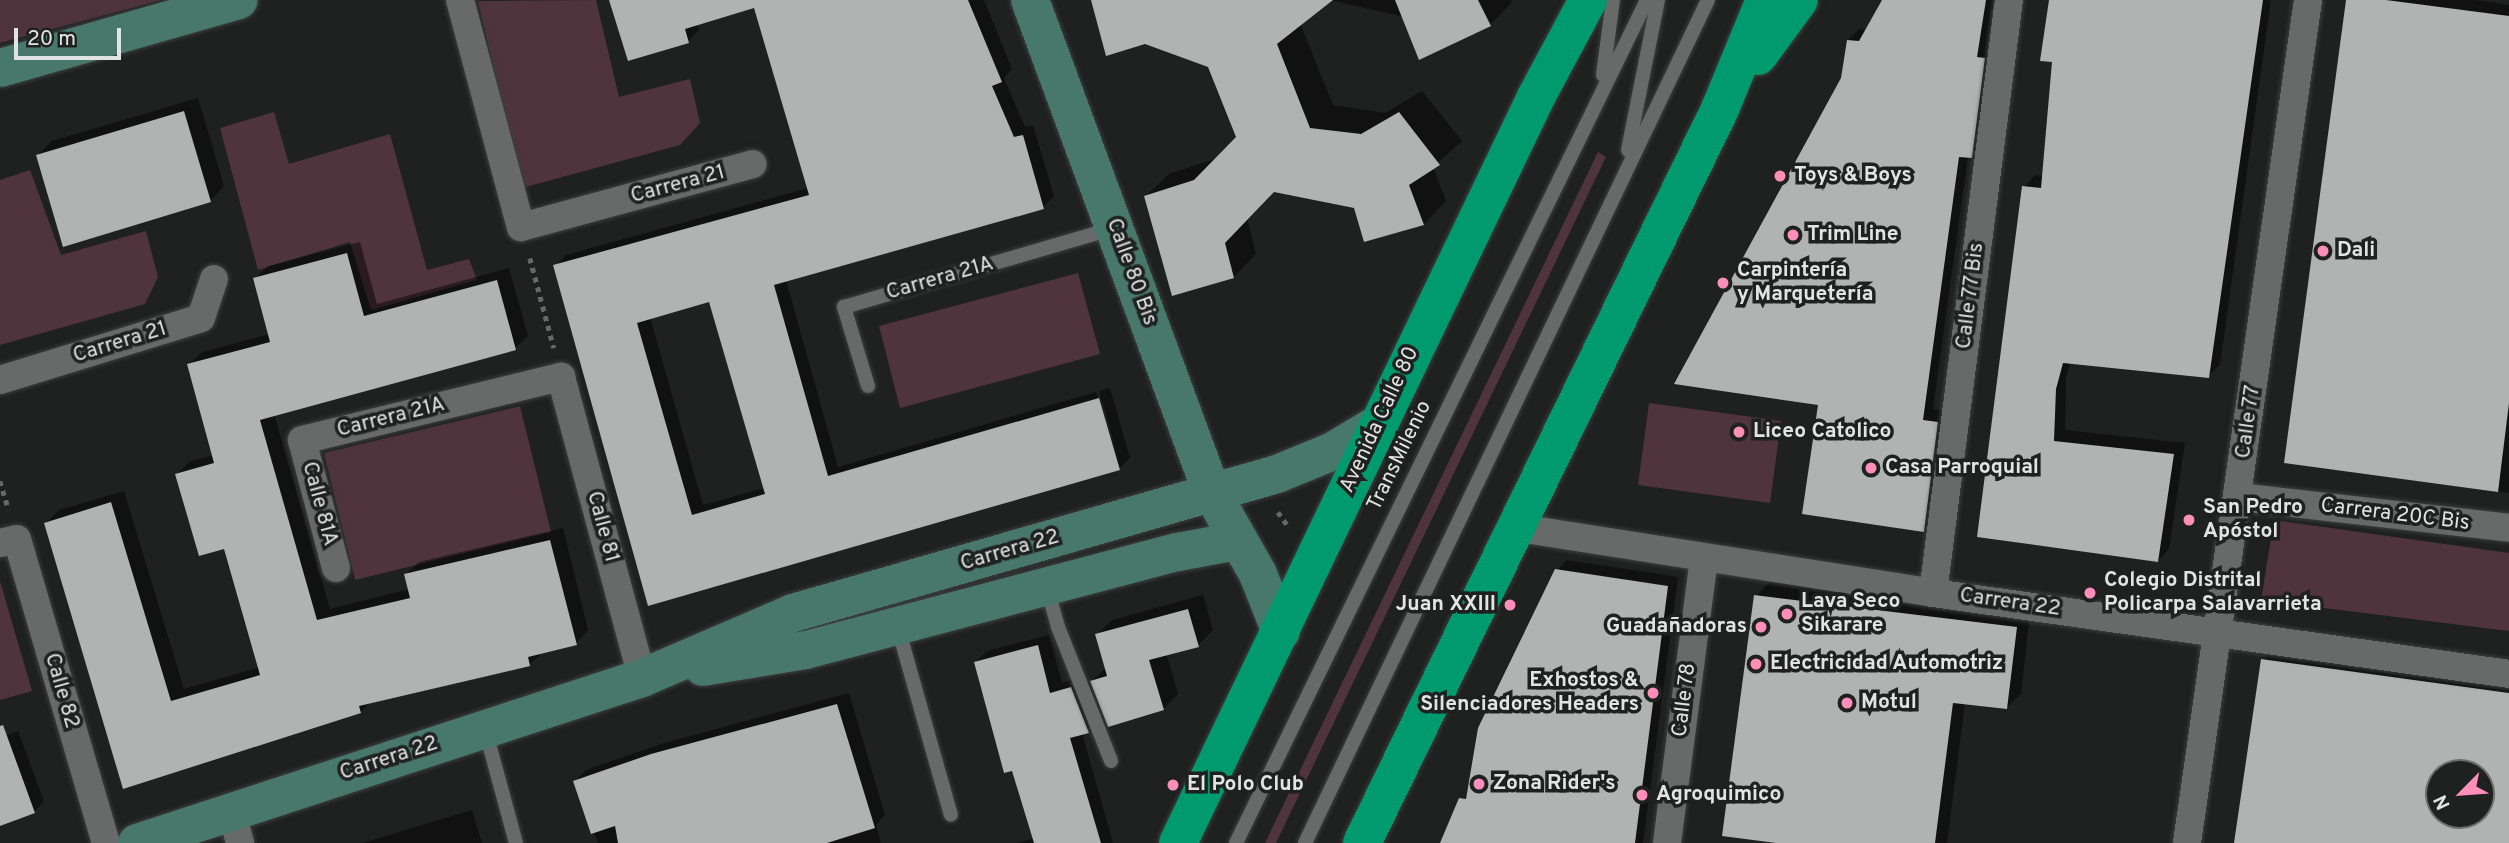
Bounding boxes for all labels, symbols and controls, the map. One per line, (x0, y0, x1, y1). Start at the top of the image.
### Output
scale bar (18, 14, 124, 58)
text: 20 m (27, 26, 76, 53)
street label: Carrera 21 (628, 160, 728, 210)
place label: Toys & Boys (1794, 163, 1912, 189)
marker: Toys & Boys (1772, 168, 1788, 184)
street label: Calle 80 Bis (1100, 215, 1162, 329)
place label: Trim Line (1807, 222, 1899, 248)
marker: Trim Line (1785, 227, 1801, 243)
place label: Dali (2337, 238, 2375, 264)
street label: Calle 77 Bis (1952, 241, 1990, 351)
marker: Dali (2315, 243, 2331, 259)
street label: Carrera 21A (884, 252, 996, 306)
place label: Carpintería y Marquetería (1737, 258, 1873, 308)
marker: Carpintería y Marquetería (1715, 275, 1731, 291)
street label: Carrera 21 (70, 317, 170, 369)
street label: Avenida Calle 80 (1335, 343, 1425, 497)
street label: Calle 77 (2231, 383, 2267, 461)
street label: Carrera 21A (335, 392, 447, 444)
street label: TransMilenio (1363, 397, 1437, 515)
place label: Liceo Catolico (1753, 419, 1891, 445)
marker: Liceo Catolico (1731, 424, 1747, 440)
place label: Casa Parroquial (1885, 455, 2039, 481)
street label: Calle 81A (296, 459, 342, 549)
marker: Casa Parroquial (1863, 460, 1879, 476)
street label: Calle 81 (580, 489, 624, 565)
street label: Carrera 20C Bis (2319, 493, 2471, 537)
place label: San Pedro Apóstol (2203, 495, 2303, 545)
marker: San Pedro Apóstol (2181, 512, 2197, 528)
street label: Carrera 22 (958, 525, 1062, 577)
place label: Colegio Distrital Policarpa Salavarrieta (2104, 568, 2322, 618)
street label: Carrera 22 (1958, 583, 2062, 623)
marker: Colegio Distrital Policarpa Salavarrieta (2082, 585, 2098, 601)
place label: Lava Seco Sikarare (1801, 589, 1900, 639)
place label: Juan XXIII (1396, 592, 1496, 618)
marker: Juan XXIII (1502, 597, 1518, 613)
marker: Lava Seco Sikarare (1779, 606, 1795, 622)
place label: Guadañadoras (1606, 614, 1747, 640)
marker: Guadañadoras (1753, 619, 1769, 635)
street label: Calle 82 (38, 650, 84, 732)
place label: Electricidad Automotriz (1770, 651, 2004, 677)
marker: Electricidad Automotriz (1748, 656, 1764, 672)
street label: Calle 78 (1668, 661, 1702, 739)
place label: Exhostos & Silenciadores Headers (1420, 668, 1639, 718)
marker: Exhostos & Silenciadores Headers (1645, 685, 1661, 701)
place label: Motul (1861, 690, 1917, 716)
marker: Motul (1839, 695, 1855, 711)
street label: Carrera 22 (337, 731, 441, 787)
north arrow (2425, 759, 2495, 829)
place label: Zona Rider's (1493, 771, 1616, 797)
place label: El Polo Club (1187, 772, 1304, 798)
marker: Zona Rider's (1471, 776, 1487, 792)
marker: El Polo Club (1165, 777, 1181, 793)
place label: Agroquimico (1656, 782, 1781, 808)
marker: Agroquimico (1634, 787, 1650, 803)
text: N (2429, 791, 2457, 813)

